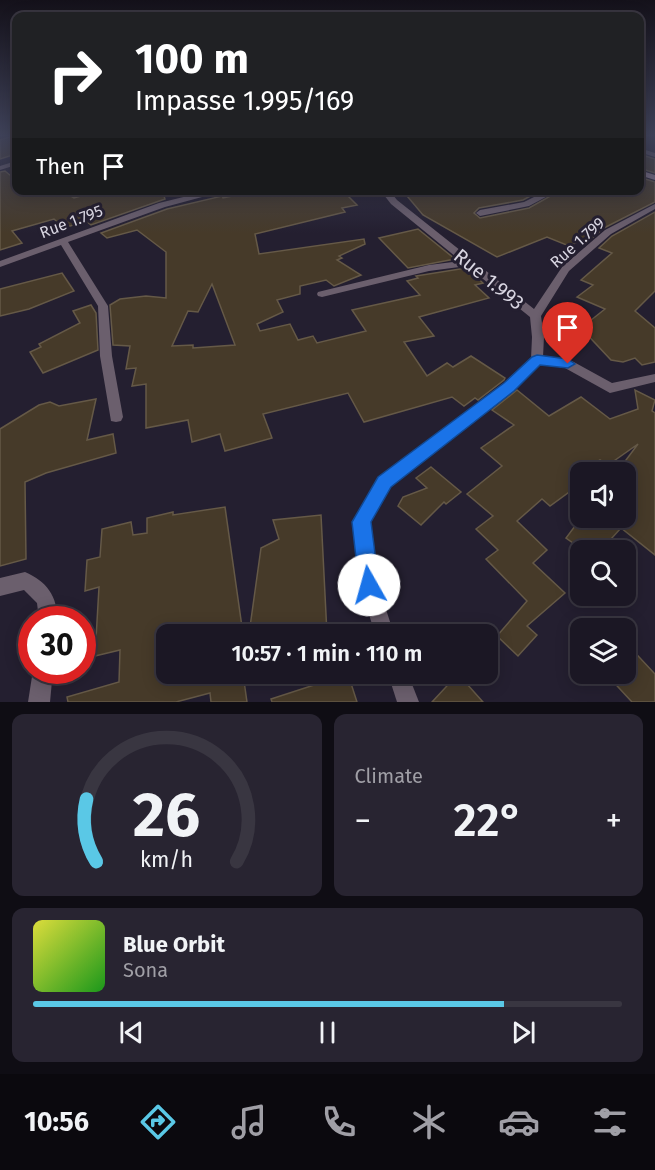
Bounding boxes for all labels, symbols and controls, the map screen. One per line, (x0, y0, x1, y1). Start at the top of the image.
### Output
text: 100 m (135, 34, 249, 84)
icon: right (36, 36, 114, 114)
text: Impasse 1.995/169 (135, 85, 354, 117)
icon: arrive (97, 150, 130, 183)
text: Then (36, 153, 85, 180)
street label: Rue 1.795 (37, 201, 105, 242)
street label: Rue 1.799 (546, 213, 608, 272)
street label: Rue 1.993 (449, 243, 529, 315)
pin (542, 302, 593, 364)
icon: arrive (551, 311, 584, 344)
map controls (570, 462, 636, 684)
button: sound (570, 462, 636, 528)
button: search (570, 540, 636, 606)
position arrow (337, 553, 401, 617)
speed limit sign: 30 (18, 606, 96, 684)
button: layers (570, 618, 636, 684)
text: 10:57 · 1 min · 110 m (232, 640, 422, 667)
text: Climate (355, 764, 423, 788)
text: 26 (133, 778, 200, 853)
text: 22° (454, 794, 523, 848)
text: − (355, 801, 371, 841)
text: + (606, 801, 622, 841)
text: km/h (140, 847, 193, 873)
text: Blue Orbit (123, 931, 225, 958)
text: Sona (123, 958, 168, 982)
icon: previous (115, 1016, 148, 1049)
icon: pause (311, 1016, 344, 1049)
icon: next (507, 1016, 540, 1049)
icon: directions (137, 1101, 179, 1143)
icon: music (228, 1101, 270, 1143)
icon: phone (318, 1101, 360, 1143)
icon: climate (408, 1101, 450, 1143)
icon: car (498, 1101, 540, 1143)
icon: filters (589, 1101, 631, 1143)
text: 10:56 (24, 1106, 89, 1138)

